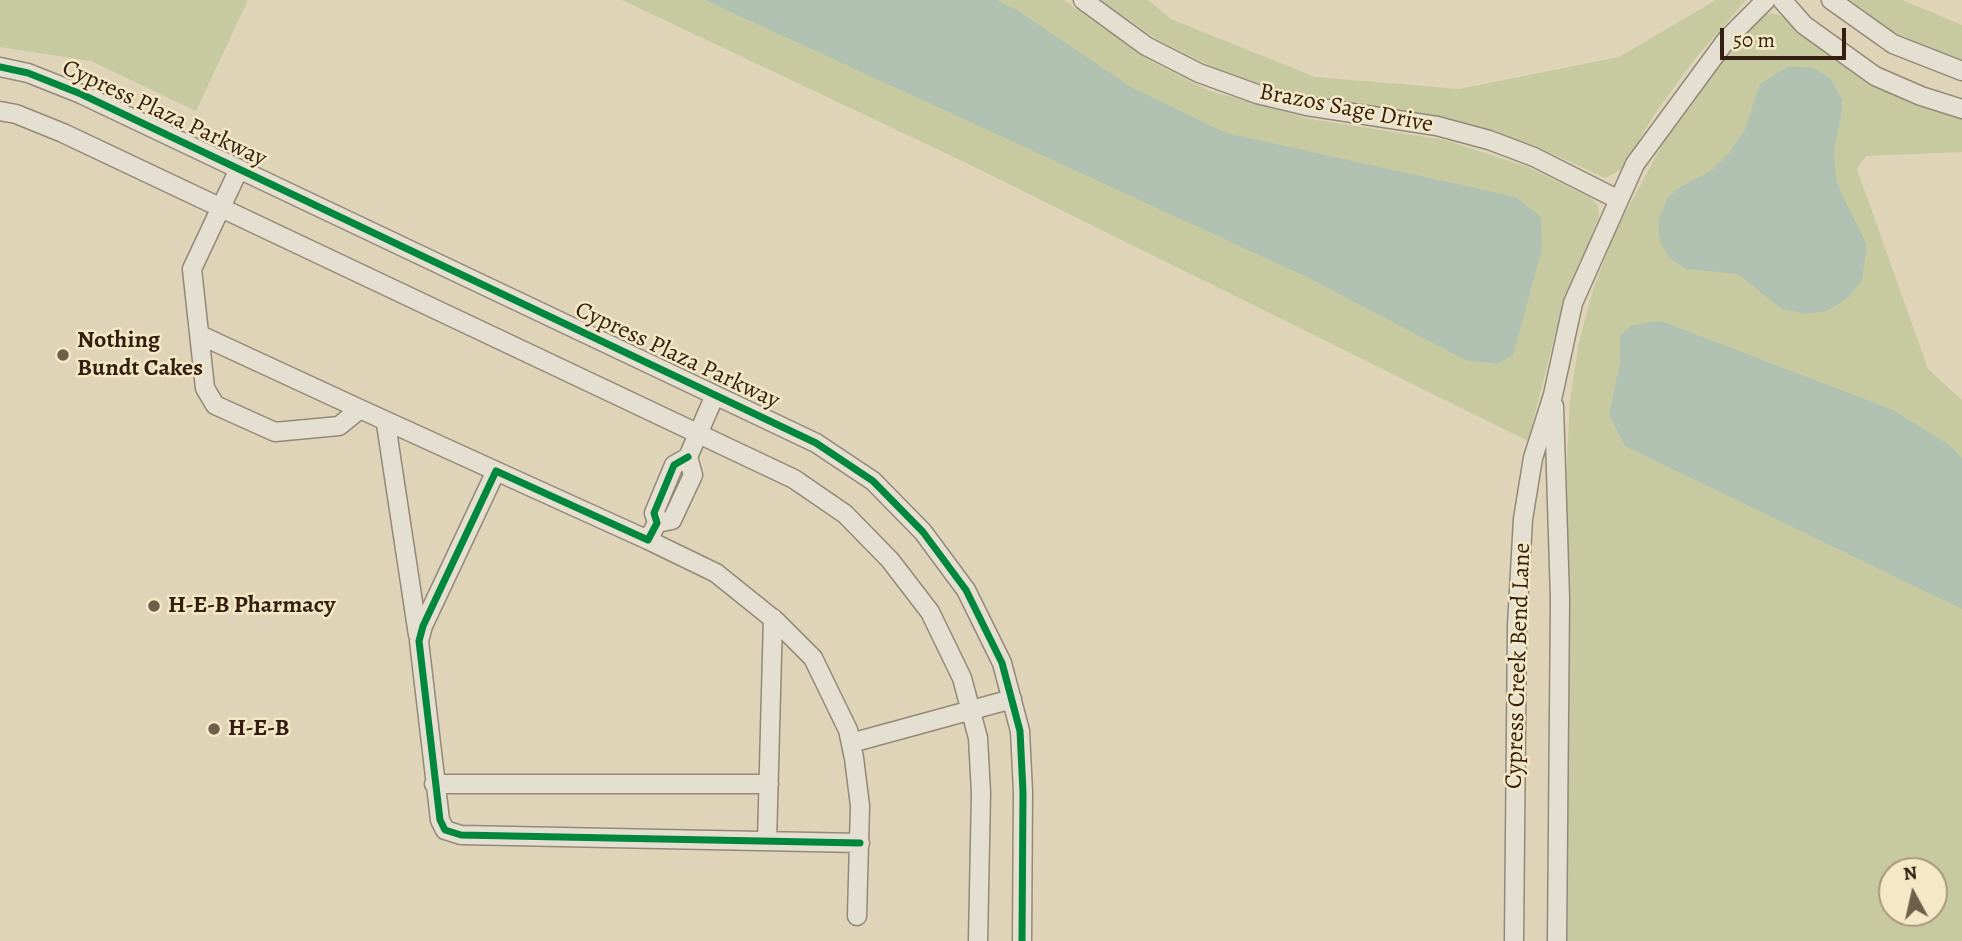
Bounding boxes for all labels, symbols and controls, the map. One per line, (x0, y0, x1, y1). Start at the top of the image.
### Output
scale bar (1724, 14, 1850, 58)
text: 50 m (1733, 26, 1775, 54)
street label: Cypress Plaza Parkway (57, 54, 271, 174)
street label: Brazos Sage Drive (1257, 78, 1435, 140)
street label: Cypress Plaza Parkway (570, 296, 784, 416)
place label: Nothing Bundt Cakes (77, 327, 203, 383)
marker: Nothing Bundt Cakes (55, 347, 71, 363)
street label: Cypress Creek Bend Lane (1500, 542, 1538, 790)
place label: H-E-B Pharmacy (168, 592, 335, 620)
marker: H-E-B Pharmacy (146, 598, 162, 614)
place label: H-E-B (228, 715, 290, 743)
marker: H-E-B (206, 721, 222, 737)
north arrow (1878, 857, 1948, 927)
text: N (1902, 859, 1919, 887)

